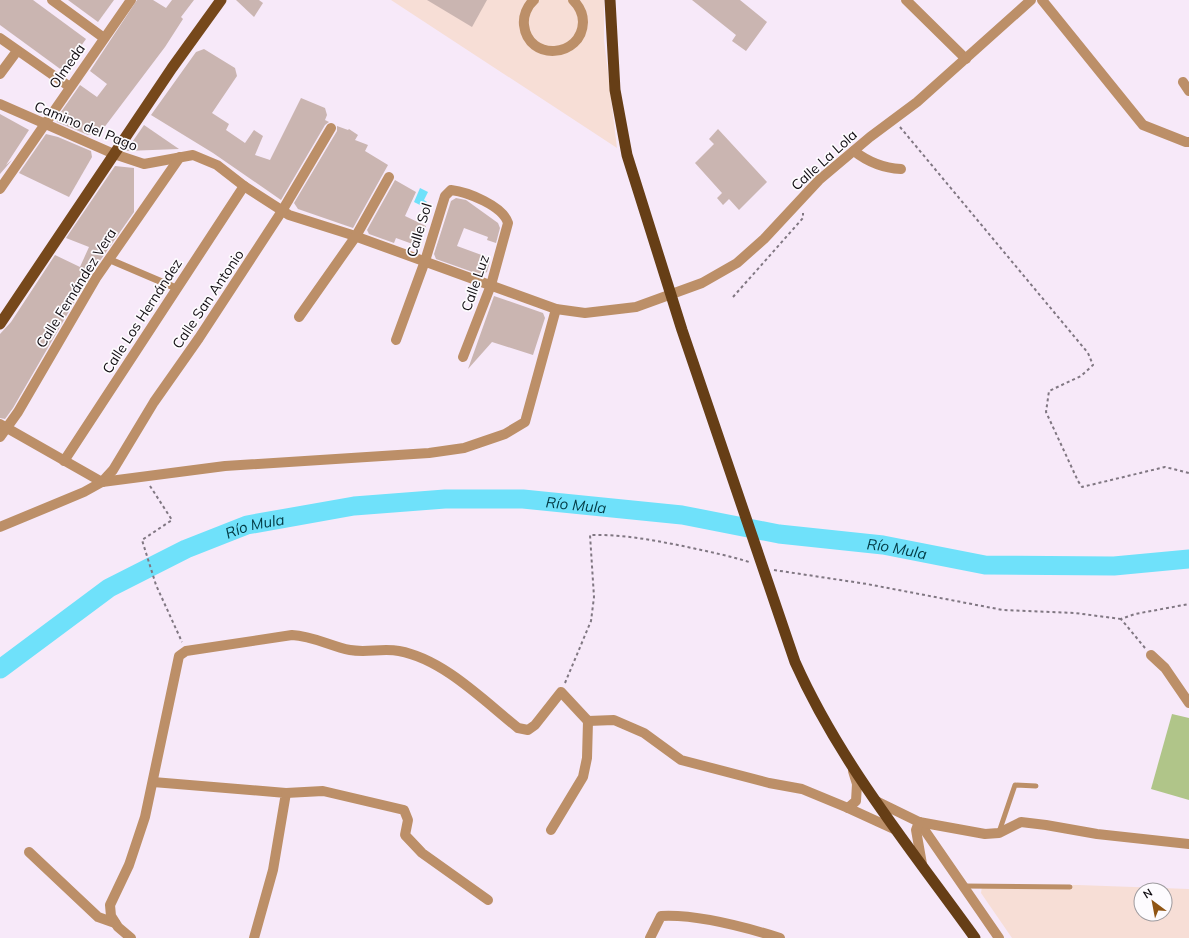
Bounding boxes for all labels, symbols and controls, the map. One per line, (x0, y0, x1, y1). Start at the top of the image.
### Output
street label: Olmeda (45, 40, 89, 92)
street label: Camino del Pago (32, 97, 140, 155)
street label: Calle La Lola (787, 126, 861, 194)
street label: Calle Sol (402, 201, 436, 259)
street label: Calle Fernández Vera (32, 225, 120, 351)
street label: Calle San Antonio (168, 246, 248, 352)
street label: Calle Luz (457, 252, 493, 314)
street label: Calle Los Hernández (98, 255, 186, 377)
water label: Río Mula (545, 492, 607, 517)
water label: Río Mula (222, 509, 286, 542)
water label: Río Mula (866, 534, 928, 563)
north arrow (1133, 882, 1173, 922)
text: N (1140, 885, 1155, 902)

